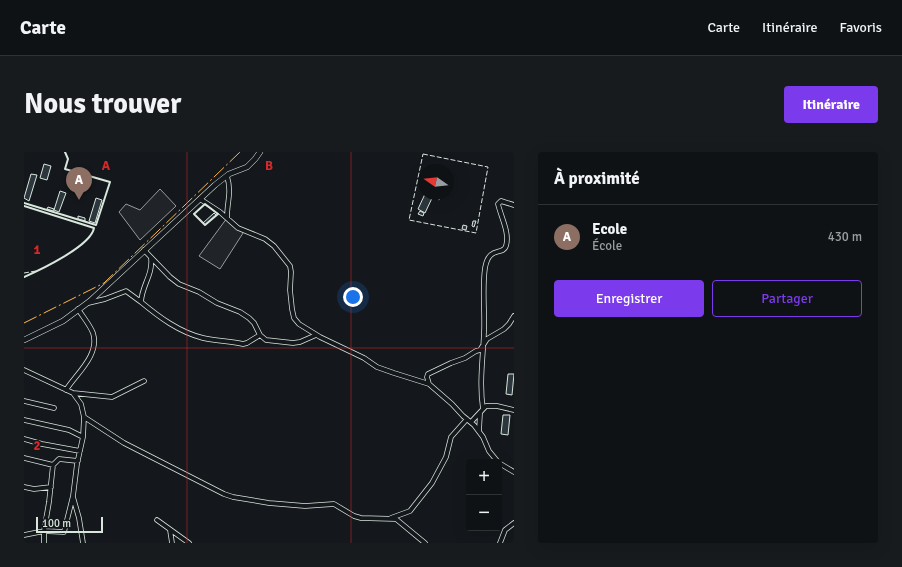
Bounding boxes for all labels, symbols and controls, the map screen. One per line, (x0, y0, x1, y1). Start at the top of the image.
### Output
text: Carte (20, 16, 66, 40)
text: Carte (707, 19, 740, 36)
text: Itinéraire (762, 19, 818, 36)
text: Favoris (840, 19, 882, 36)
button: Itinéraire (784, 86, 878, 123)
text: Nous trouver (24, 87, 181, 121)
text: A (102, 158, 111, 174)
text: B (265, 158, 273, 174)
north arrow (418, 164, 454, 200)
pin: A (66, 167, 92, 200)
text: À proximité (554, 168, 640, 189)
text: Ecole (592, 220, 627, 238)
text: A (563, 229, 571, 245)
text: 430 m (828, 229, 862, 245)
text: École (592, 238, 622, 254)
text: 1 (33, 242, 41, 258)
button: Enregistrer (554, 280, 704, 317)
button: Partager (712, 280, 862, 317)
your location (343, 287, 363, 307)
text: 2 (33, 438, 41, 454)
map controls (466, 459, 502, 531)
button: + (466, 459, 502, 495)
button: − (466, 495, 502, 531)
scale bar (36, 515, 103, 534)
text: 100 m (42, 517, 71, 530)

